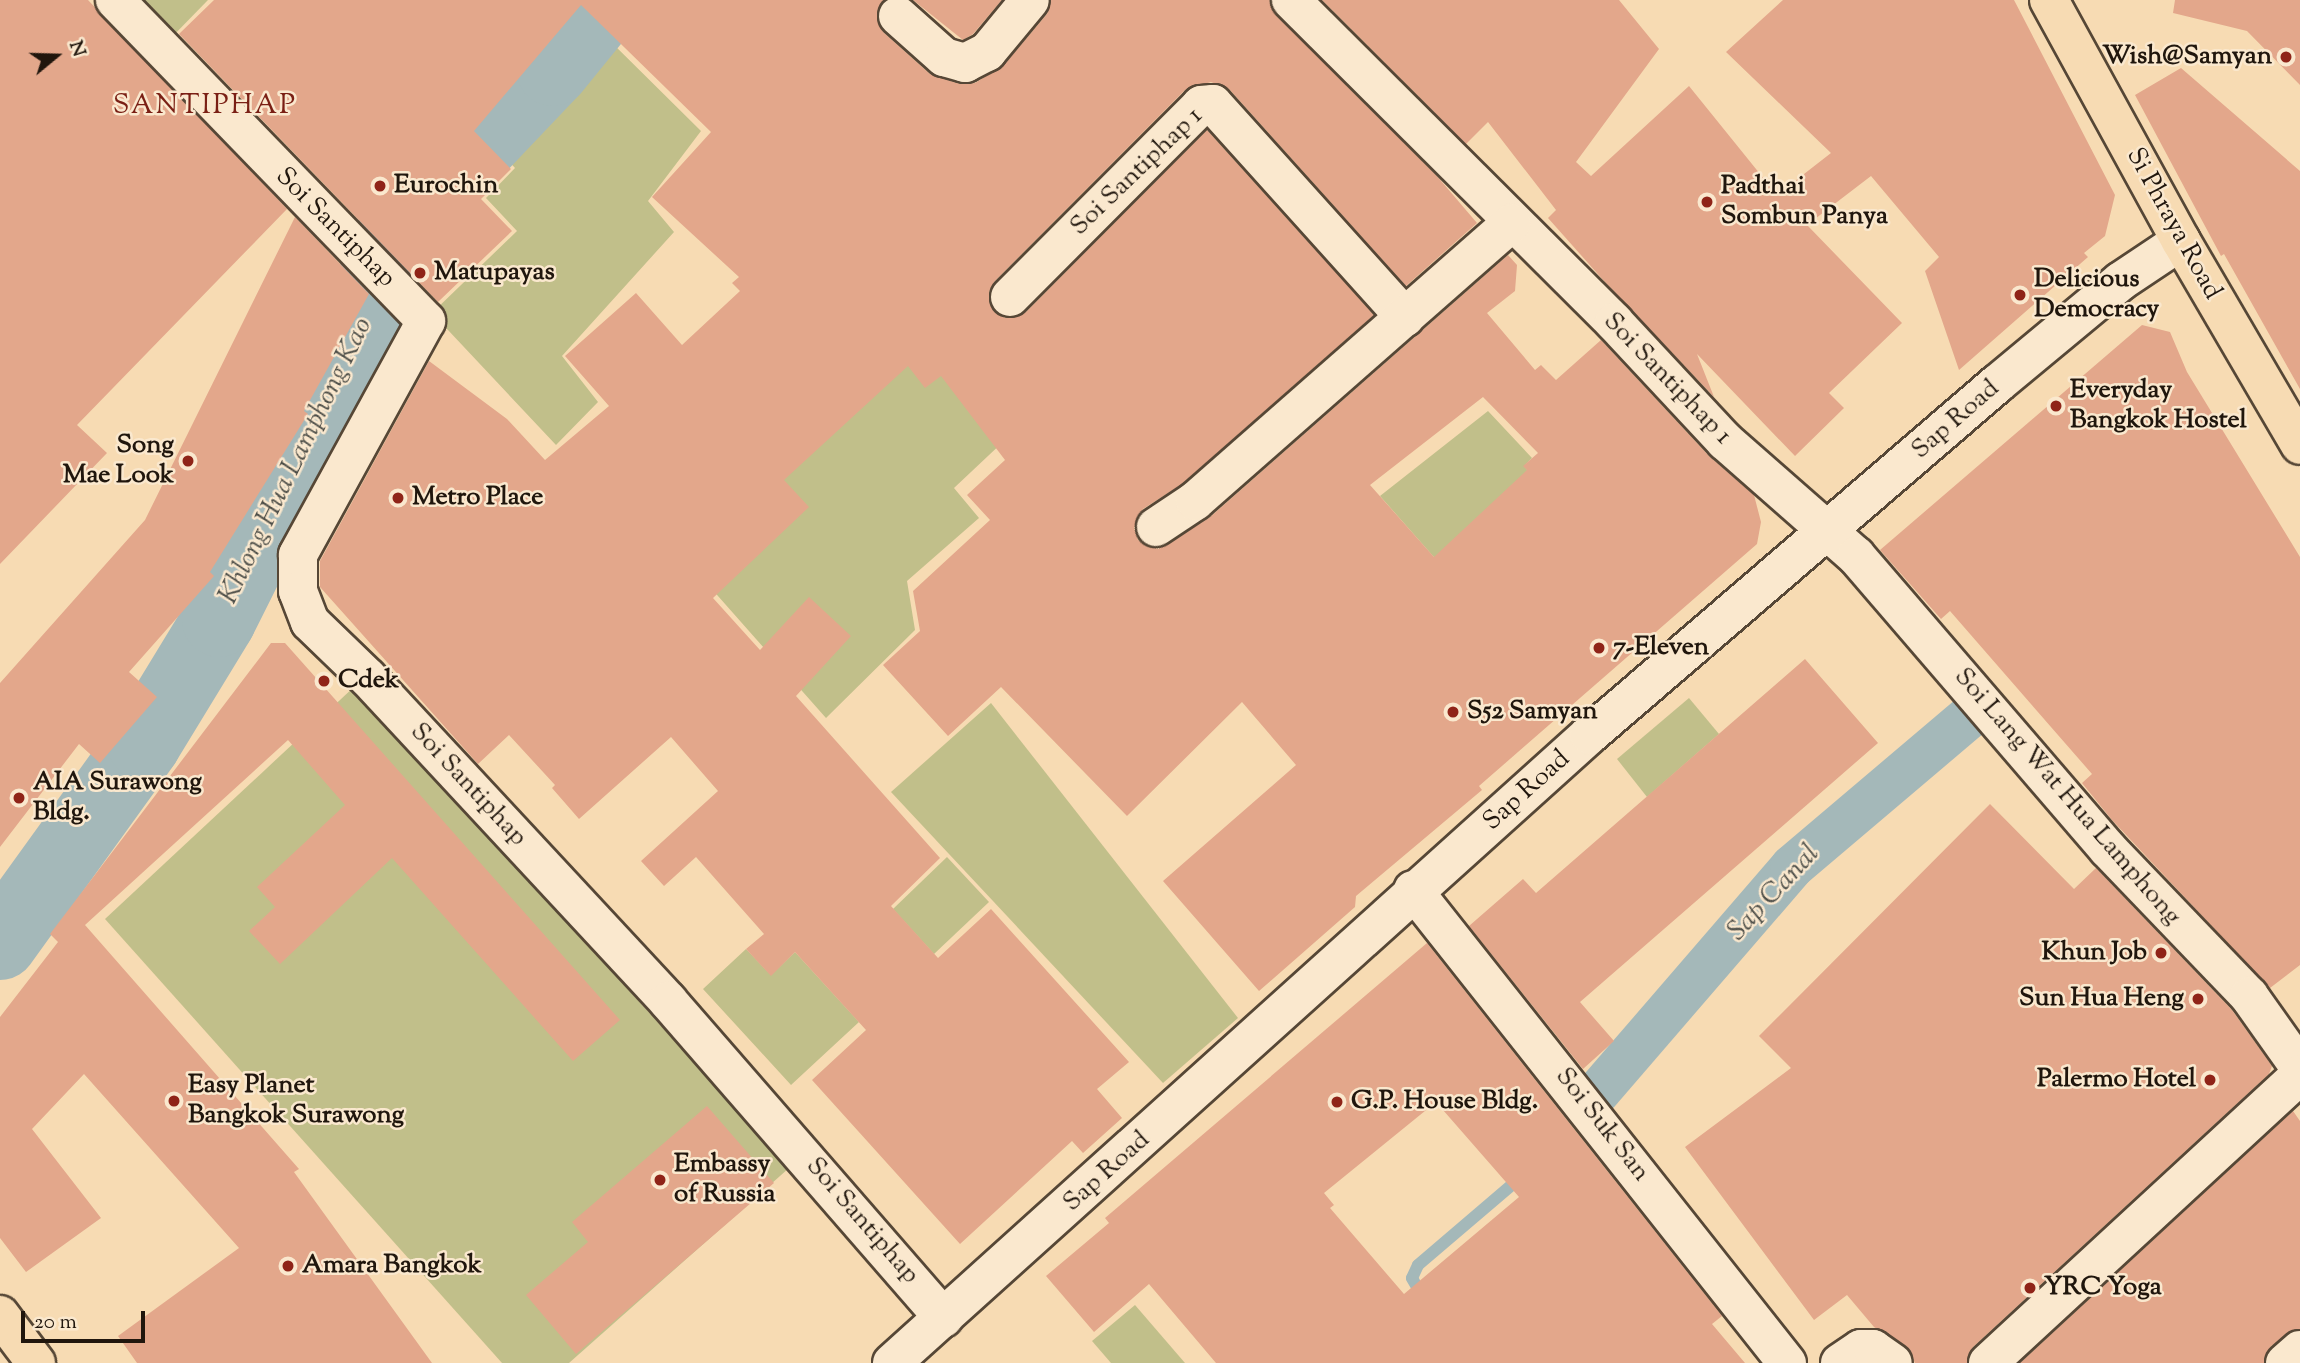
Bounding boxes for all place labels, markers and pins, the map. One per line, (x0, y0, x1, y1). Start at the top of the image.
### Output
place label: Wish@Samyan (2102, 41, 2272, 73)
marker: Wish@Samyan (2278, 49, 2294, 65)
place label: Eurochin (394, 170, 498, 202)
place label: Padthai Sombun Panya (1721, 171, 1888, 232)
marker: Eurochin (372, 178, 388, 194)
marker: Padthai Sombun Panya (1699, 194, 1715, 210)
place label: Matupayas (434, 257, 555, 289)
place label: Delicious Democracy (2034, 264, 2159, 326)
marker: Matupayas (412, 265, 428, 281)
marker: Delicious Democracy (2012, 287, 2028, 303)
place label: Everyday Bangkok Hostel (2070, 375, 2247, 436)
marker: Everyday Bangkok Hostel (2048, 398, 2064, 414)
place label: Song Mae Look (63, 430, 174, 492)
marker: Song Mae Look (180, 453, 196, 469)
place label: Metro Place (412, 482, 543, 514)
marker: Metro Place (390, 490, 406, 506)
place label: 7-Eleven (1613, 632, 1709, 664)
marker: 7-Eleven (1591, 640, 1607, 656)
place label: Cdek (338, 665, 399, 697)
marker: Cdek (316, 673, 332, 689)
place label: S52 Samyan (1467, 696, 1598, 728)
marker: S52 Samyan (1445, 704, 1461, 720)
place label: AIA Surawong Bldg. (33, 767, 202, 828)
marker: AIA Surawong Bldg. (11, 790, 27, 806)
place label: Khun Job (2042, 937, 2147, 969)
marker: Khun Job (2153, 945, 2169, 961)
place label: Sun Hua Heng (2019, 983, 2184, 1015)
marker: Sun Hua Heng (2190, 991, 2206, 1007)
place label: Palermo Hotel (2037, 1064, 2196, 1096)
place label: Easy Planet Bangkok Surawong (188, 1070, 404, 1132)
marker: Palermo Hotel (2202, 1072, 2218, 1088)
place label: G.P. House Bldg. (1351, 1086, 1538, 1118)
marker: Easy Planet Bangkok Surawong (166, 1093, 182, 1109)
marker: G.P. House Bldg. (1329, 1094, 1345, 1110)
place label: Embassy of Russia (674, 1149, 775, 1210)
marker: Embassy of Russia (652, 1172, 668, 1188)
place label: Amara Bangkok (302, 1250, 482, 1282)
marker: Amara Bangkok (280, 1258, 296, 1274)
place label: YRC Yoga (2044, 1272, 2162, 1304)
marker: YRC Yoga (2022, 1280, 2038, 1296)

